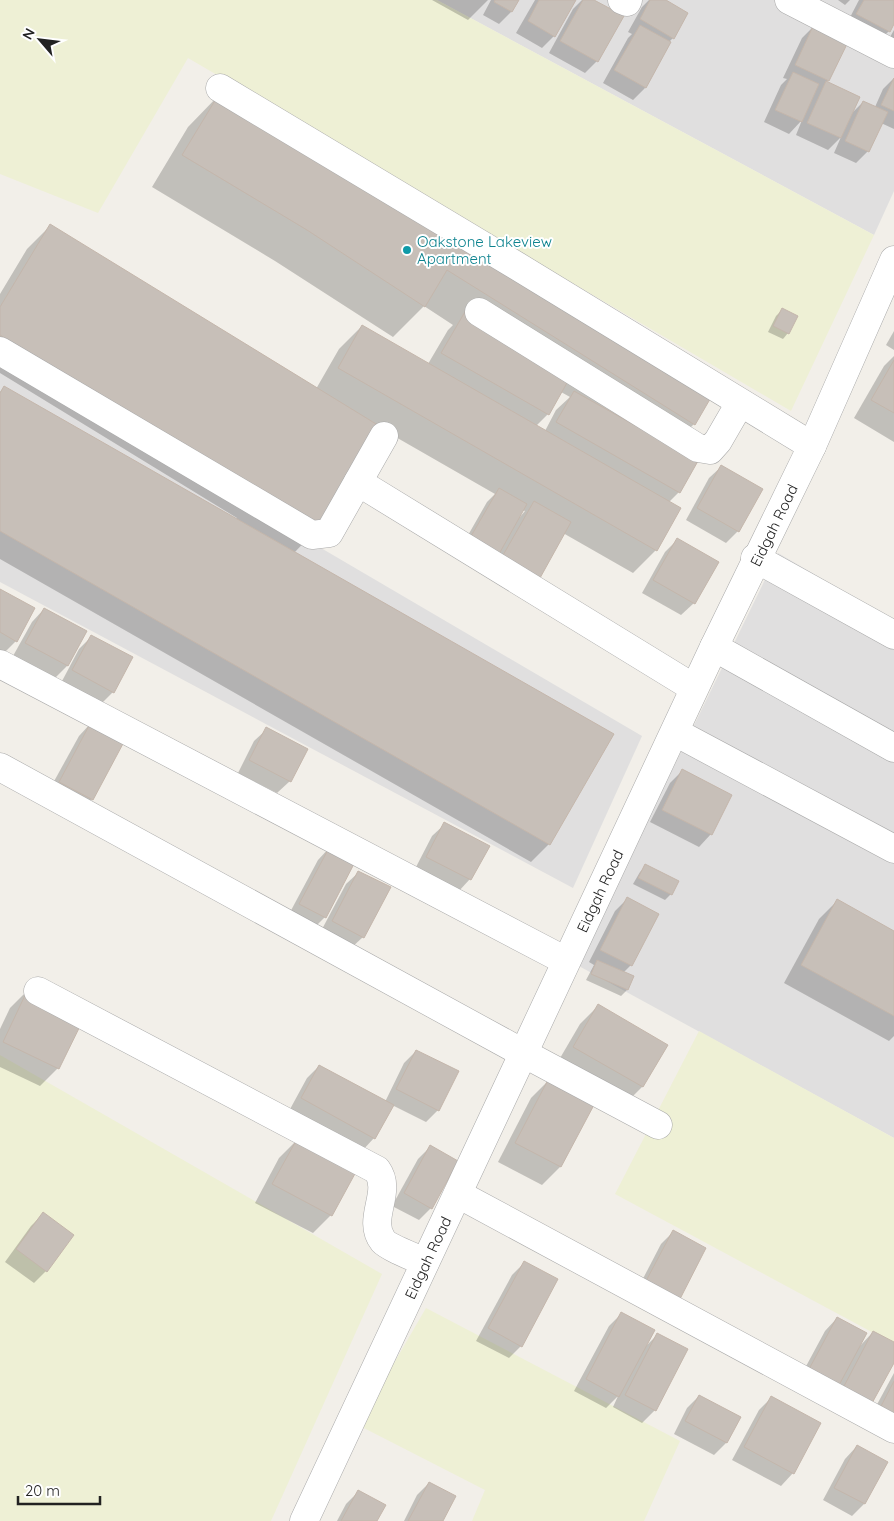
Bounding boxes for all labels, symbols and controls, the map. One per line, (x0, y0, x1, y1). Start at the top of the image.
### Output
north arrow (15, 15, 65, 65)
text: N (18, 25, 39, 43)
place label: Oakstone Lakeview Apartment (417, 232, 552, 268)
marker: Oakstone Lakeview Apartment (401, 244, 413, 256)
street label: Eidgah Road (745, 481, 801, 569)
street label: Eidgah Road (572, 847, 627, 935)
street label: Eidgah Road (400, 1213, 455, 1302)
scale bar (18, 1474, 100, 1506)
text: 20 m (25, 1481, 60, 1500)

